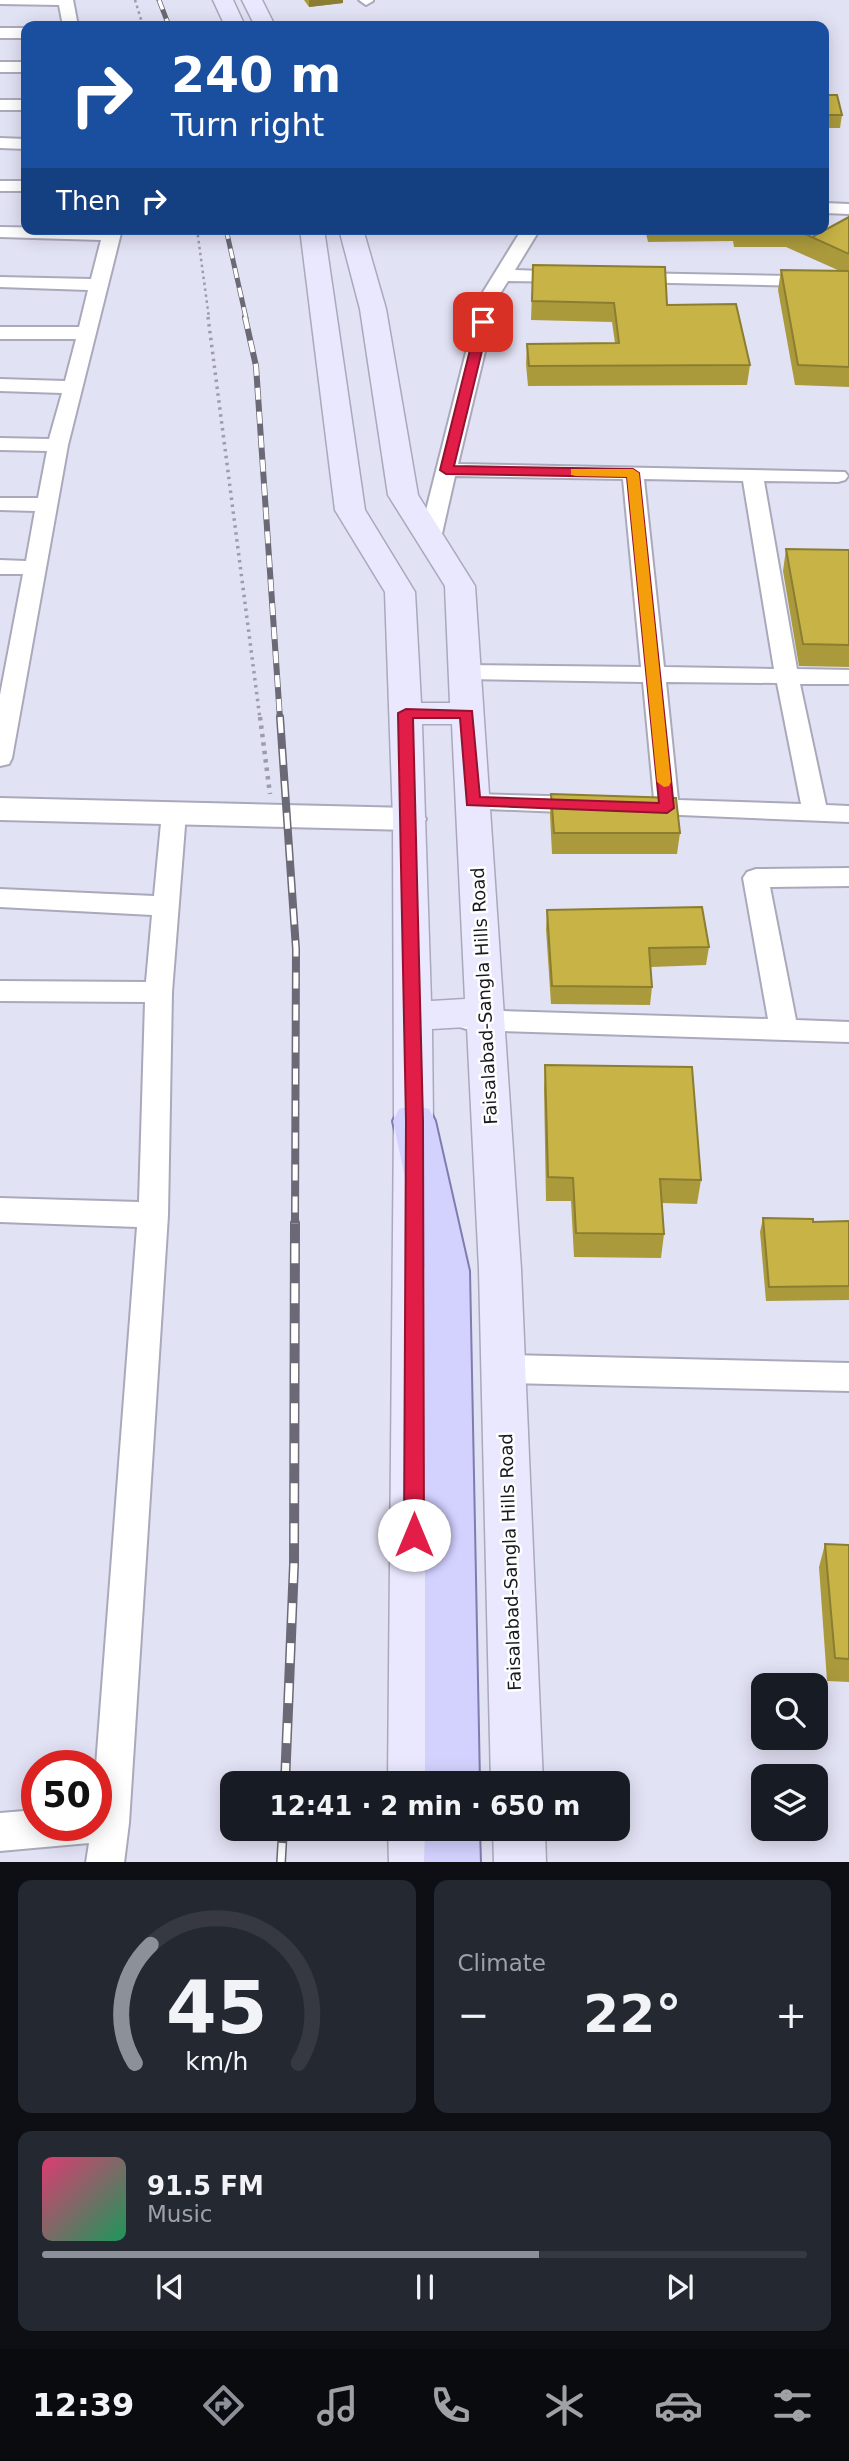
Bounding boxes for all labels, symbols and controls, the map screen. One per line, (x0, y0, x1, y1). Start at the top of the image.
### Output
text: 240 m (171, 47, 341, 104)
icon: right (56, 49, 147, 140)
text: Turn right (171, 106, 324, 144)
icon: right (135, 182, 173, 220)
text: Then (56, 186, 121, 216)
pin (453, 292, 513, 352)
icon: arrive (464, 303, 502, 341)
street label: Faisalabad-Sangla Hills Road (467, 867, 501, 1125)
street label: Faisalabad-Sangla Hills Road (495, 1433, 525, 1691)
position arrow (377, 1498, 451, 1572)
map controls (751, 1673, 828, 1841)
button: search (751, 1673, 828, 1750)
speed limit sign: 50 (21, 1750, 112, 1841)
button: layers (751, 1764, 828, 1841)
text: 12:41 · 2 min · 650 m (270, 1791, 580, 1821)
text: Climate (458, 1950, 546, 1976)
text: 45 (166, 1965, 267, 2050)
text: 22° (583, 1984, 681, 2044)
text: − (458, 1993, 489, 2037)
text: + (775, 1993, 807, 2037)
text: km/h (185, 2046, 248, 2075)
text: 91.5 FM (147, 2171, 264, 2201)
text: Music (147, 2201, 212, 2227)
icon: previous (151, 2268, 189, 2306)
icon: pause (406, 2268, 444, 2306)
icon: next (661, 2268, 699, 2306)
icon: directions (199, 2381, 248, 2430)
icon: music (313, 2381, 362, 2430)
icon: phone (426, 2381, 475, 2430)
icon: climate (540, 2381, 589, 2430)
icon: car (654, 2381, 703, 2430)
icon: filters (768, 2381, 817, 2430)
text: 12:39 (32, 2386, 134, 2424)

